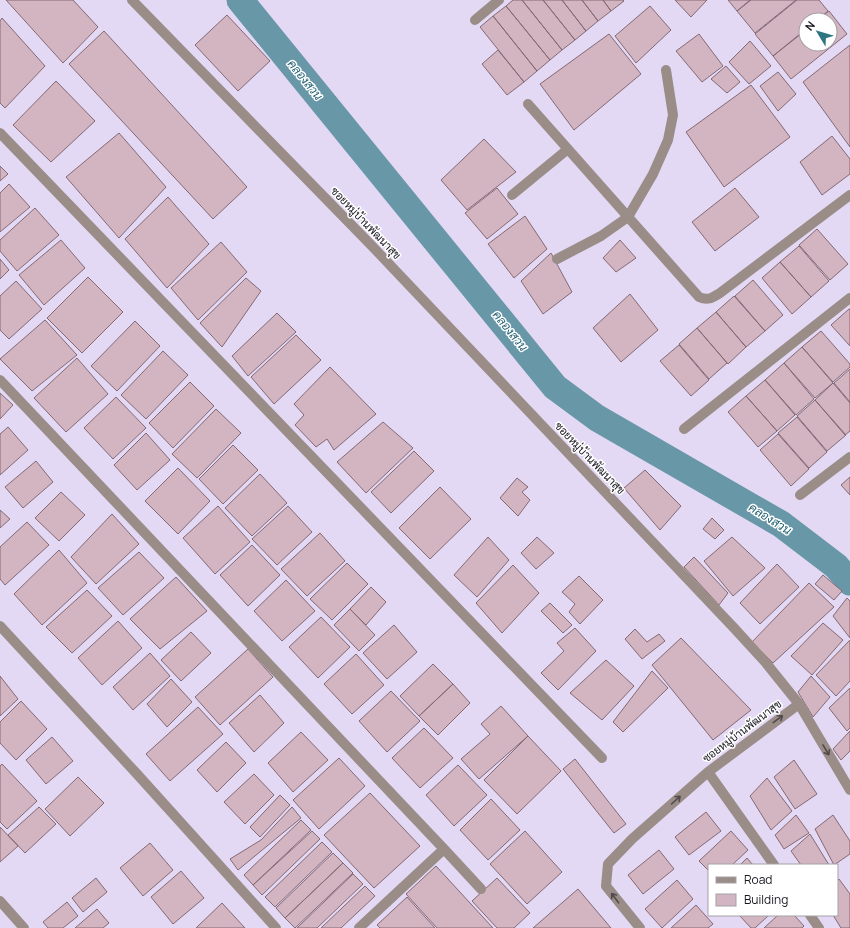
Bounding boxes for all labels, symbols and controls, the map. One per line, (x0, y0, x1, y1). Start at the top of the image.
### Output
north arrow (798, 12, 838, 52)
text: N (801, 18, 818, 33)
water label: คลองสวน (284, 56, 327, 104)
street label: ซอยหมู่บ้านพัฒนาสุข (327, 183, 405, 263)
water label: คลองสวน (489, 307, 532, 355)
street label: ซอยหมู่บ้านพัฒนาสุข (551, 418, 629, 498)
water label: คลองสวน (746, 499, 795, 539)
street label: ซอยหมู่บ้านพัฒนาสุข (699, 696, 785, 767)
one-way arrow (772, 715, 783, 724)
one-way arrow (822, 744, 830, 756)
one-way arrow (671, 796, 681, 805)
legend (708, 864, 838, 916)
text: Road (744, 871, 772, 888)
text: Building (744, 891, 788, 908)
one-way arrow (611, 892, 620, 903)

